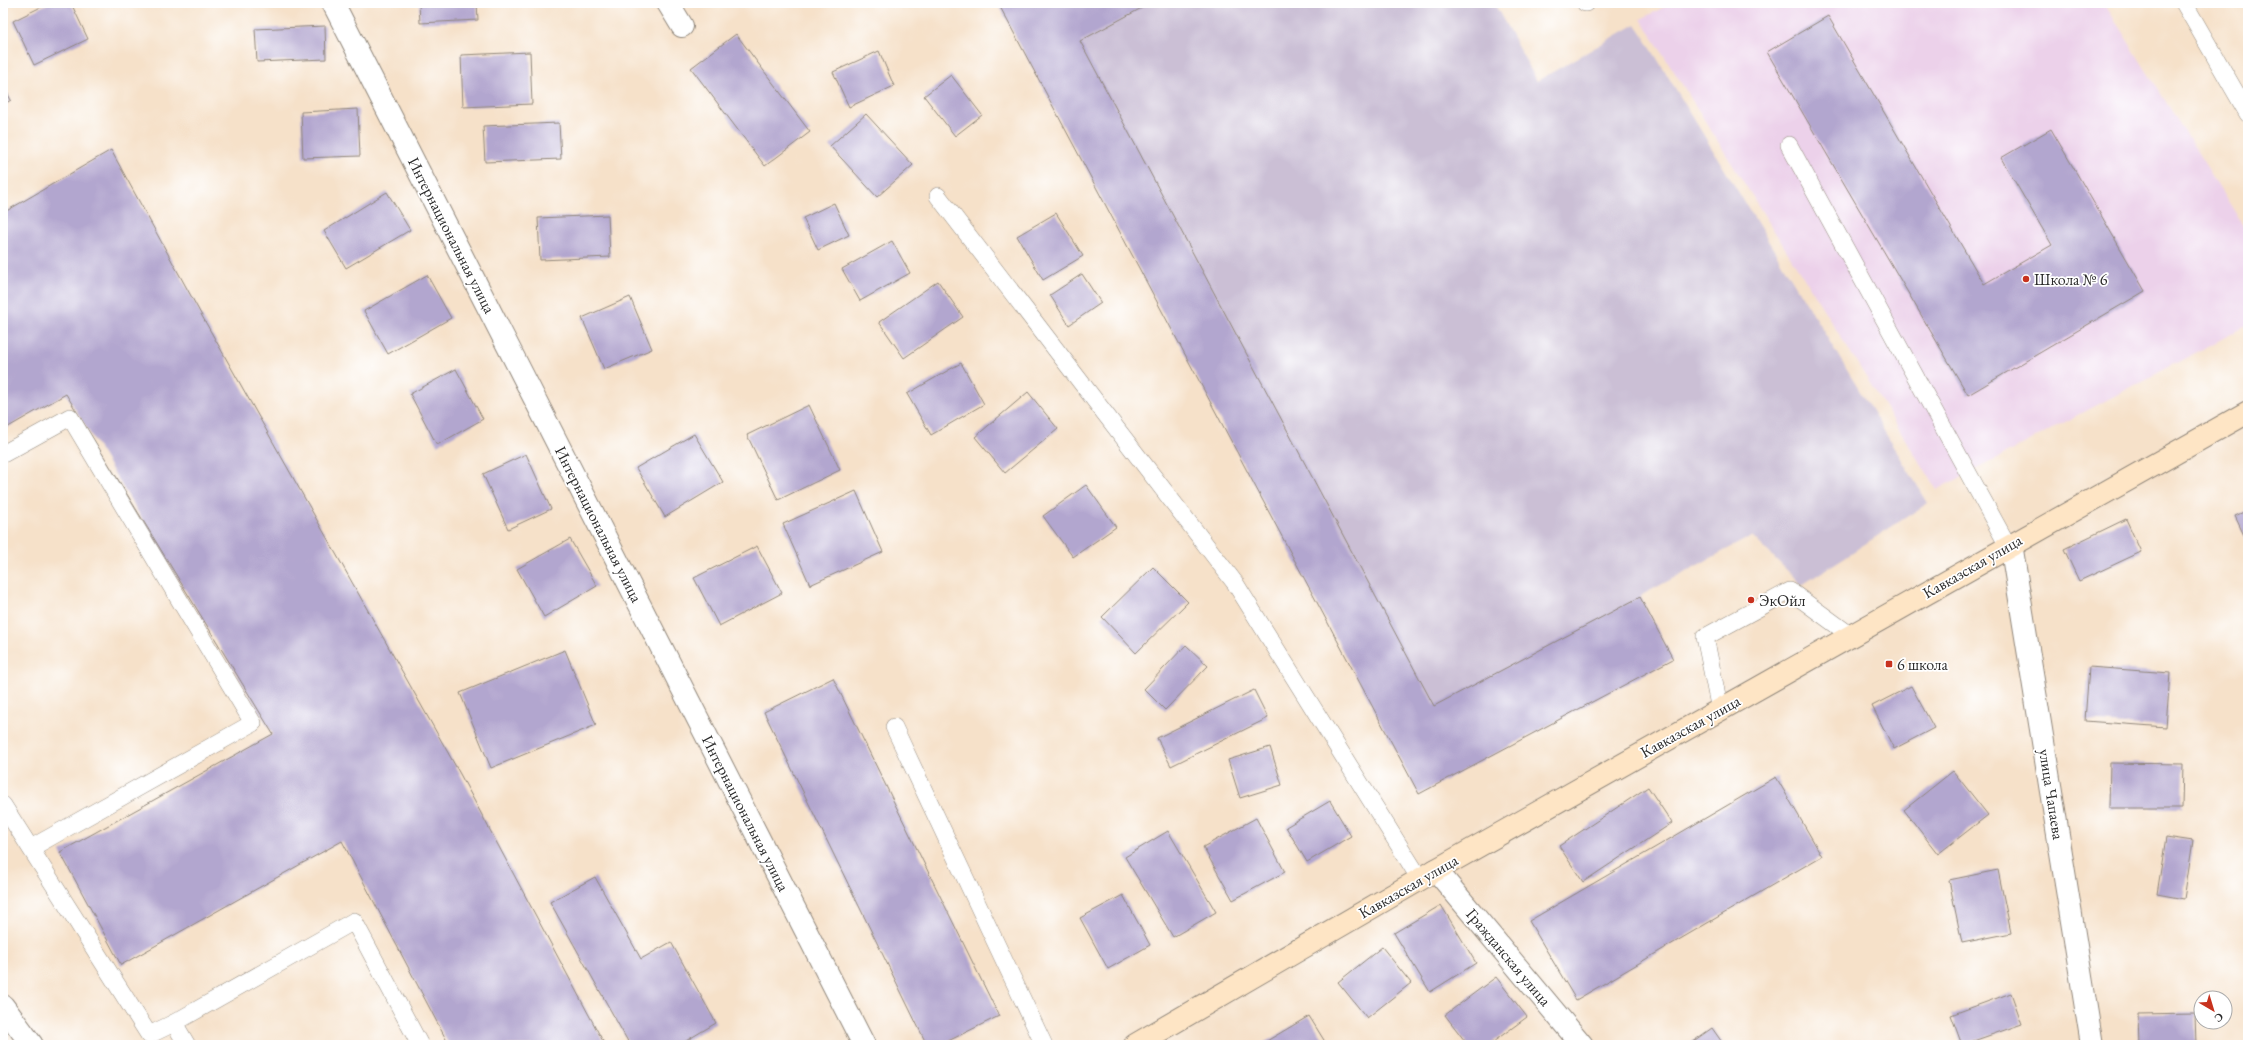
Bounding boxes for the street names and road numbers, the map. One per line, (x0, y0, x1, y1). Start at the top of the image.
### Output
street label: Интернациональная улица (403, 154, 500, 317)
street label: Интернациональная улица (550, 443, 647, 606)
street label: Кавказская улица (1919, 529, 2026, 603)
street label: Кавказская улица (1636, 690, 1745, 763)
street label: Интернациональная улица (697, 732, 794, 895)
street label: улица Чапаева (2034, 747, 2069, 842)
street label: Кавказская улица (1355, 849, 1462, 923)
street label: Гражданская улица (1461, 904, 1556, 1011)

